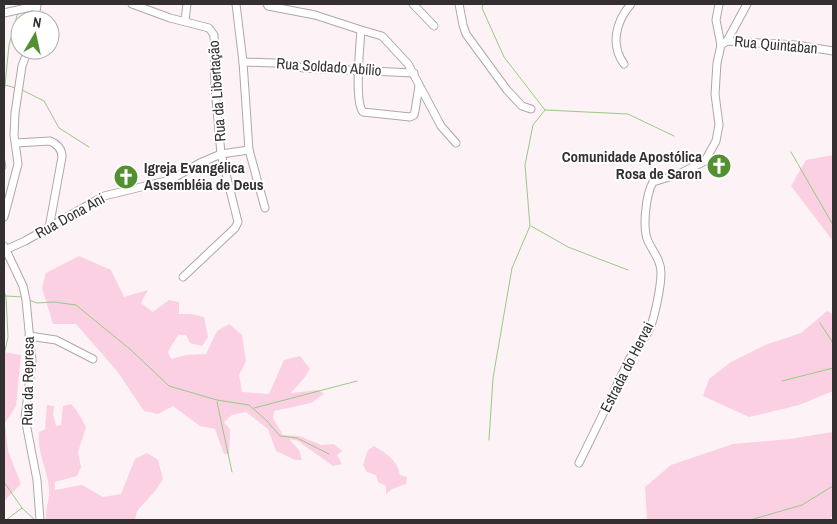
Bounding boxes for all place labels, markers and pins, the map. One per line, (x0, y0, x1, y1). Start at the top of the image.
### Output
place label: Comunidade Apostólica Rosa de Saron (562, 146, 702, 184)
church icon: Comunidade Apostólica Rosa de Saron (706, 153, 732, 179)
place label: Igreja Evangélica Assembléia de Deus (144, 157, 264, 195)
church icon: Igreja Evangélica Assembléia de Deus (113, 164, 139, 190)

